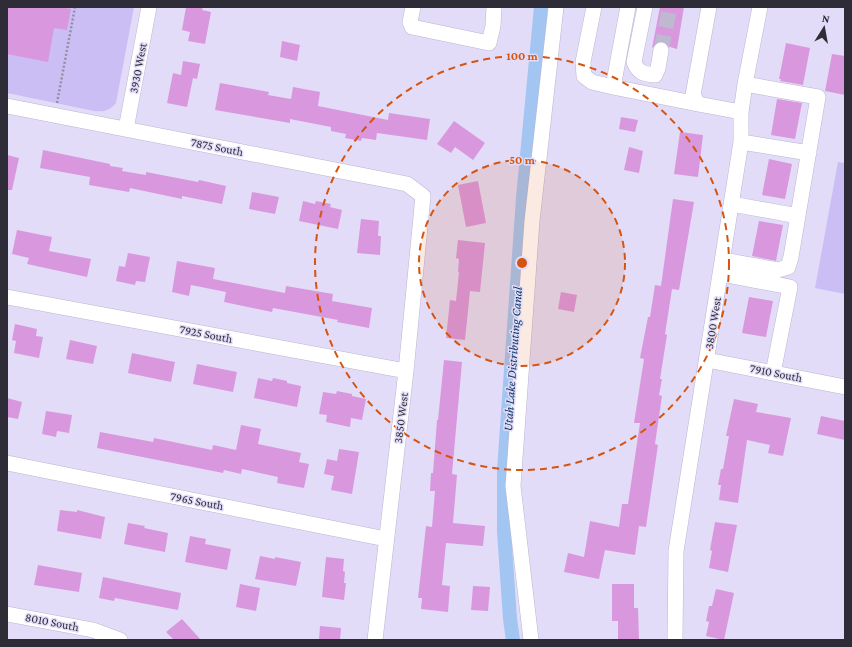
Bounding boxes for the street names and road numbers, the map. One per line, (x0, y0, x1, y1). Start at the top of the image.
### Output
street label: 3930 West (126, 41, 150, 94)
street label: 7875 South (190, 135, 245, 159)
street label: 3800 West (702, 295, 724, 350)
street label: 7925 South (178, 322, 234, 346)
street label: 7910 South (749, 361, 804, 385)
street label: 3850 West (391, 391, 411, 444)
street label: 7965 South (169, 489, 225, 513)
street label: 8010 South (24, 610, 81, 634)

